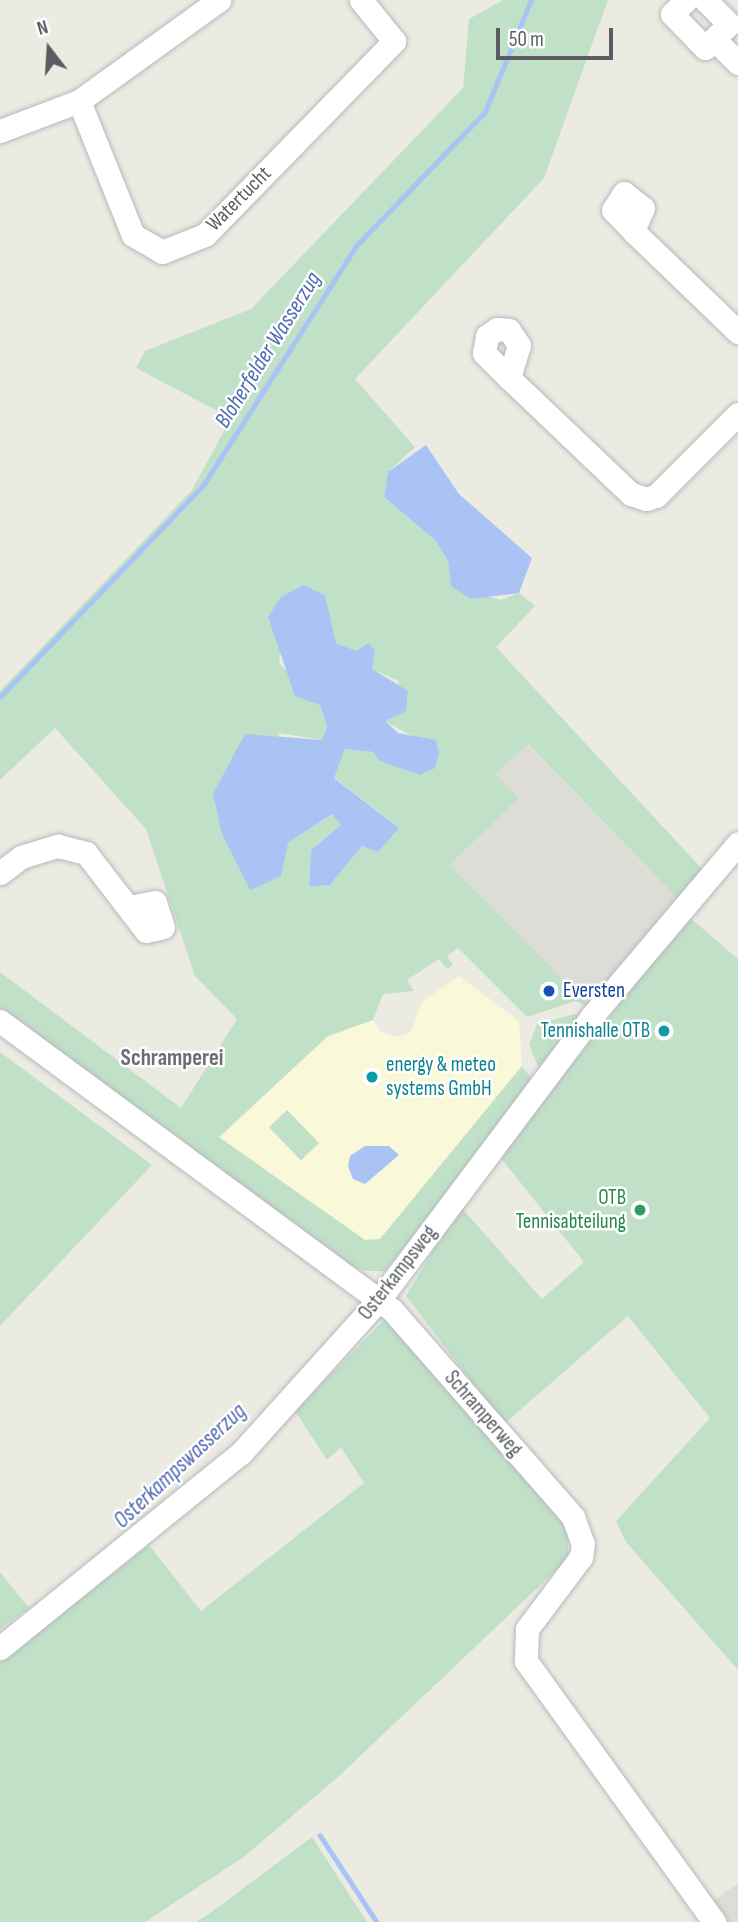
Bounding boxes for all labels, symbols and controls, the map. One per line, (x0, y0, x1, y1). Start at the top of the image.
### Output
north arrow (14, 14, 84, 84)
scale bar (500, 14, 617, 58)
text: N (34, 16, 51, 41)
text: 50 m (509, 27, 544, 52)
street label: Watertucht (201, 161, 277, 237)
water label: Bloherfelder Wasserzug (209, 267, 327, 433)
place label: Eversten (563, 978, 625, 1004)
marker: Eversten (541, 983, 557, 999)
place label: Tennishalle OTB (540, 1018, 650, 1044)
marker: Tennishalle OTB (656, 1023, 672, 1039)
district label: Schramperei (121, 1044, 223, 1072)
place label: energy & meteo systems GmbH (386, 1052, 496, 1102)
marker: energy & meteo systems GmbH (364, 1069, 380, 1085)
place label: OTB Tennisabteilung (516, 1185, 626, 1235)
marker: OTB Tennisabteilung (632, 1202, 648, 1218)
street label: Osterkampsweg (353, 1221, 443, 1325)
street label: Schramperweg (439, 1366, 527, 1462)
water label: Osterkampswasserzug (108, 1398, 252, 1534)

